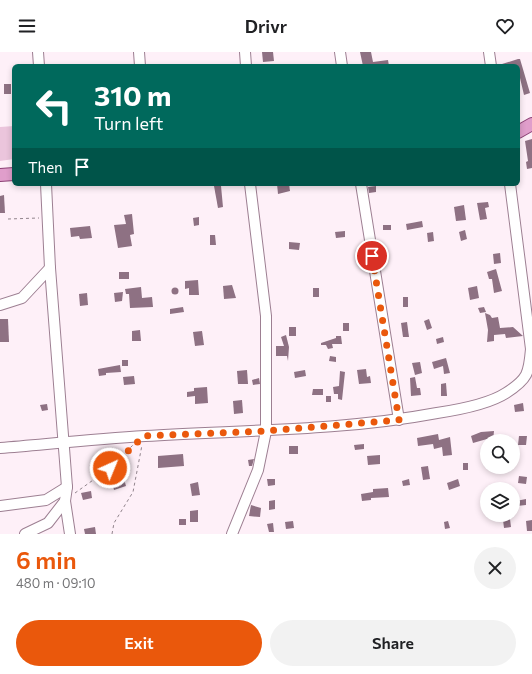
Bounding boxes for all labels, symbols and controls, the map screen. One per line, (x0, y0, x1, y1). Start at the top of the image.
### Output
icon: menu (16, 15, 38, 37)
text: Drivr (245, 15, 287, 37)
icon: heart (494, 15, 516, 37)
text: 310 m (94, 78, 171, 112)
icon: left (28, 80, 80, 132)
text: Turn left (94, 112, 163, 134)
icon: arrive (71, 156, 93, 178)
text: Then (28, 158, 63, 176)
pin (355, 239, 389, 273)
icon: arrive (361, 245, 383, 267)
map controls (480, 434, 520, 522)
button: search (480, 434, 520, 474)
position arrow (89, 447, 131, 489)
button: layers (480, 482, 520, 522)
text: 6 min (16, 545, 77, 574)
button: close (474, 547, 516, 589)
text: 480 m · 09:10 (16, 575, 96, 591)
button: Exit (16, 620, 262, 666)
button: Share (270, 620, 516, 666)

